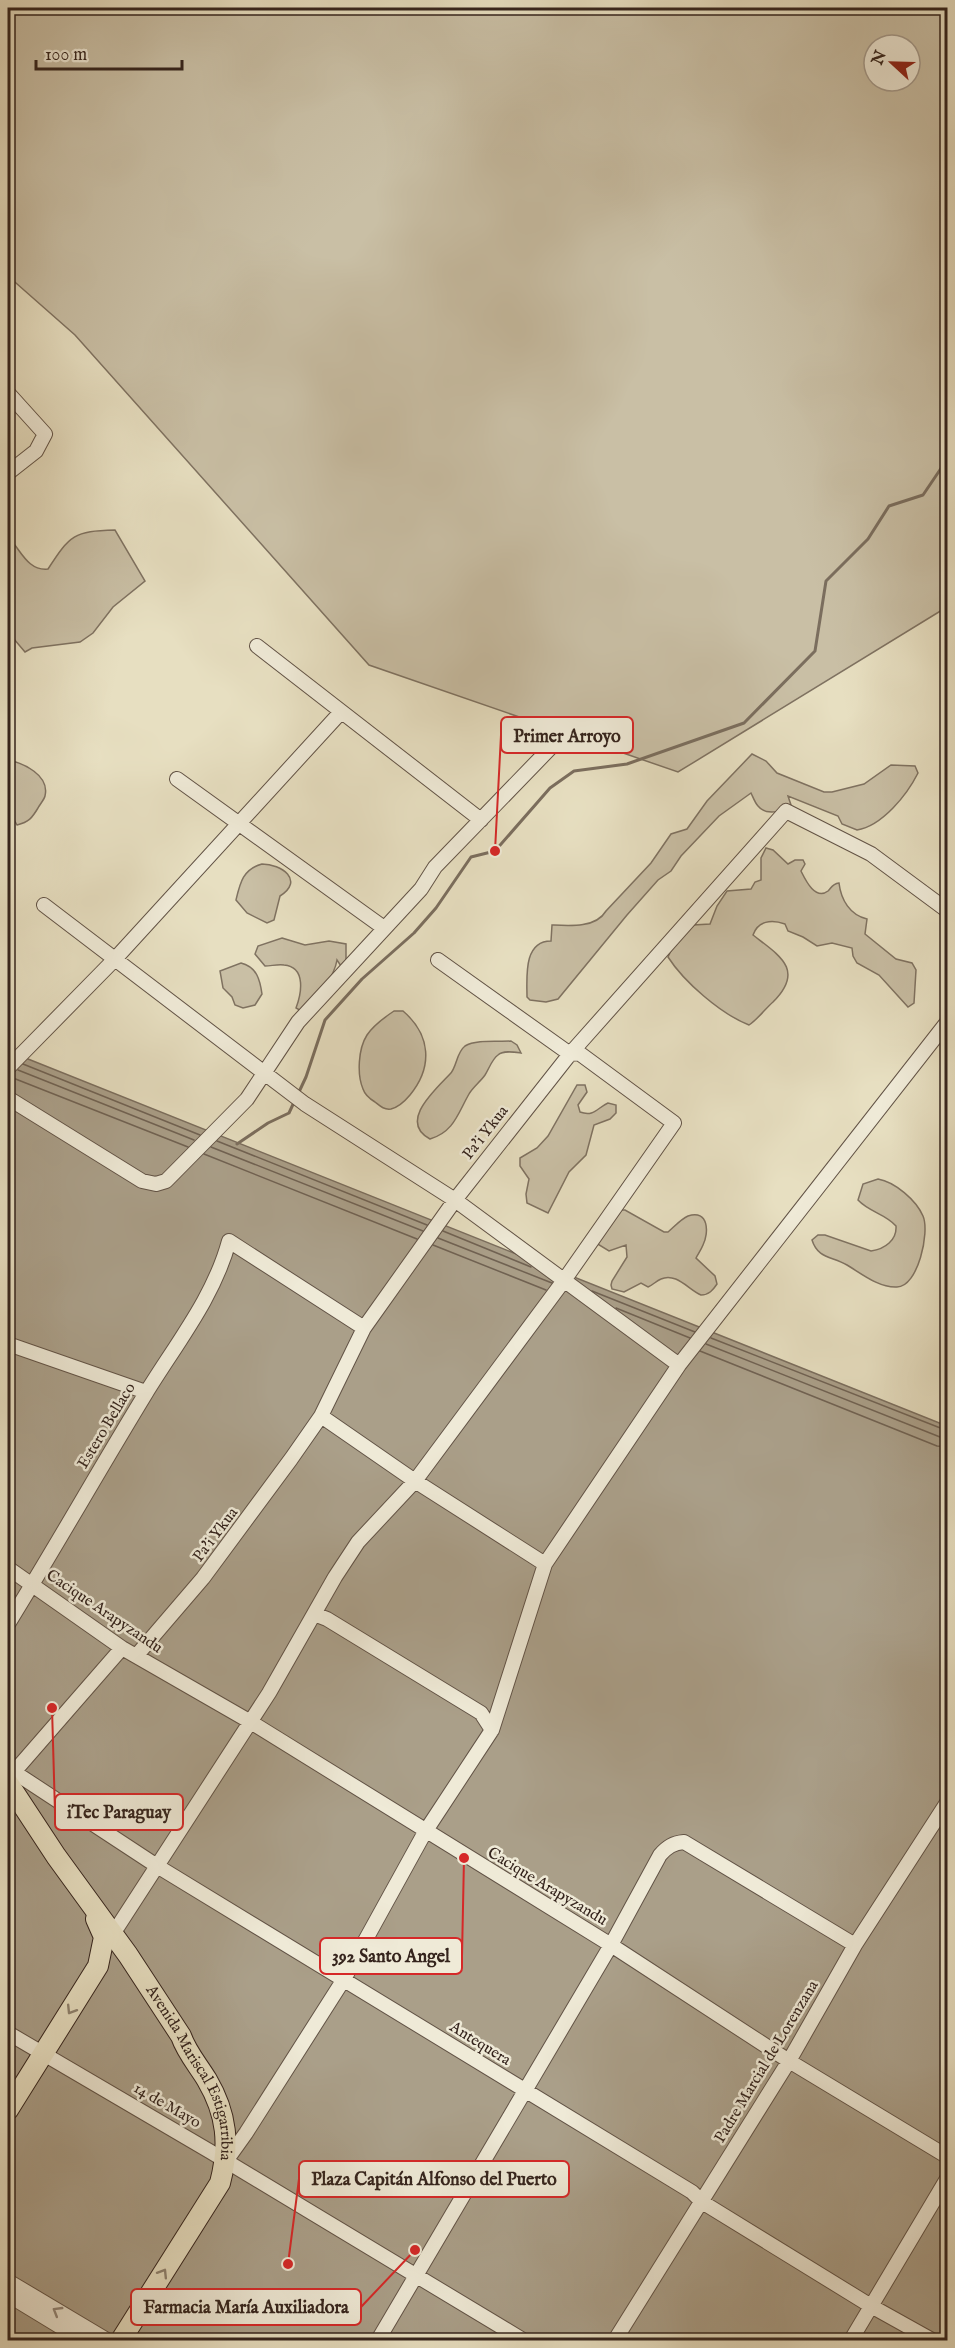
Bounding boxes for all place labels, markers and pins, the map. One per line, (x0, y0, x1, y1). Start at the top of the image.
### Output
callout: Primer Arroyo (501, 717, 633, 753)
callout: iTec Paraguay (55, 1794, 183, 1830)
callout: 392 Santo Angel (320, 1938, 462, 1974)
callout: Plaza Capitán Alfonso del Puerto (299, 2161, 569, 2197)
callout: Farmacia María Auxiliadora (131, 2289, 361, 2325)

